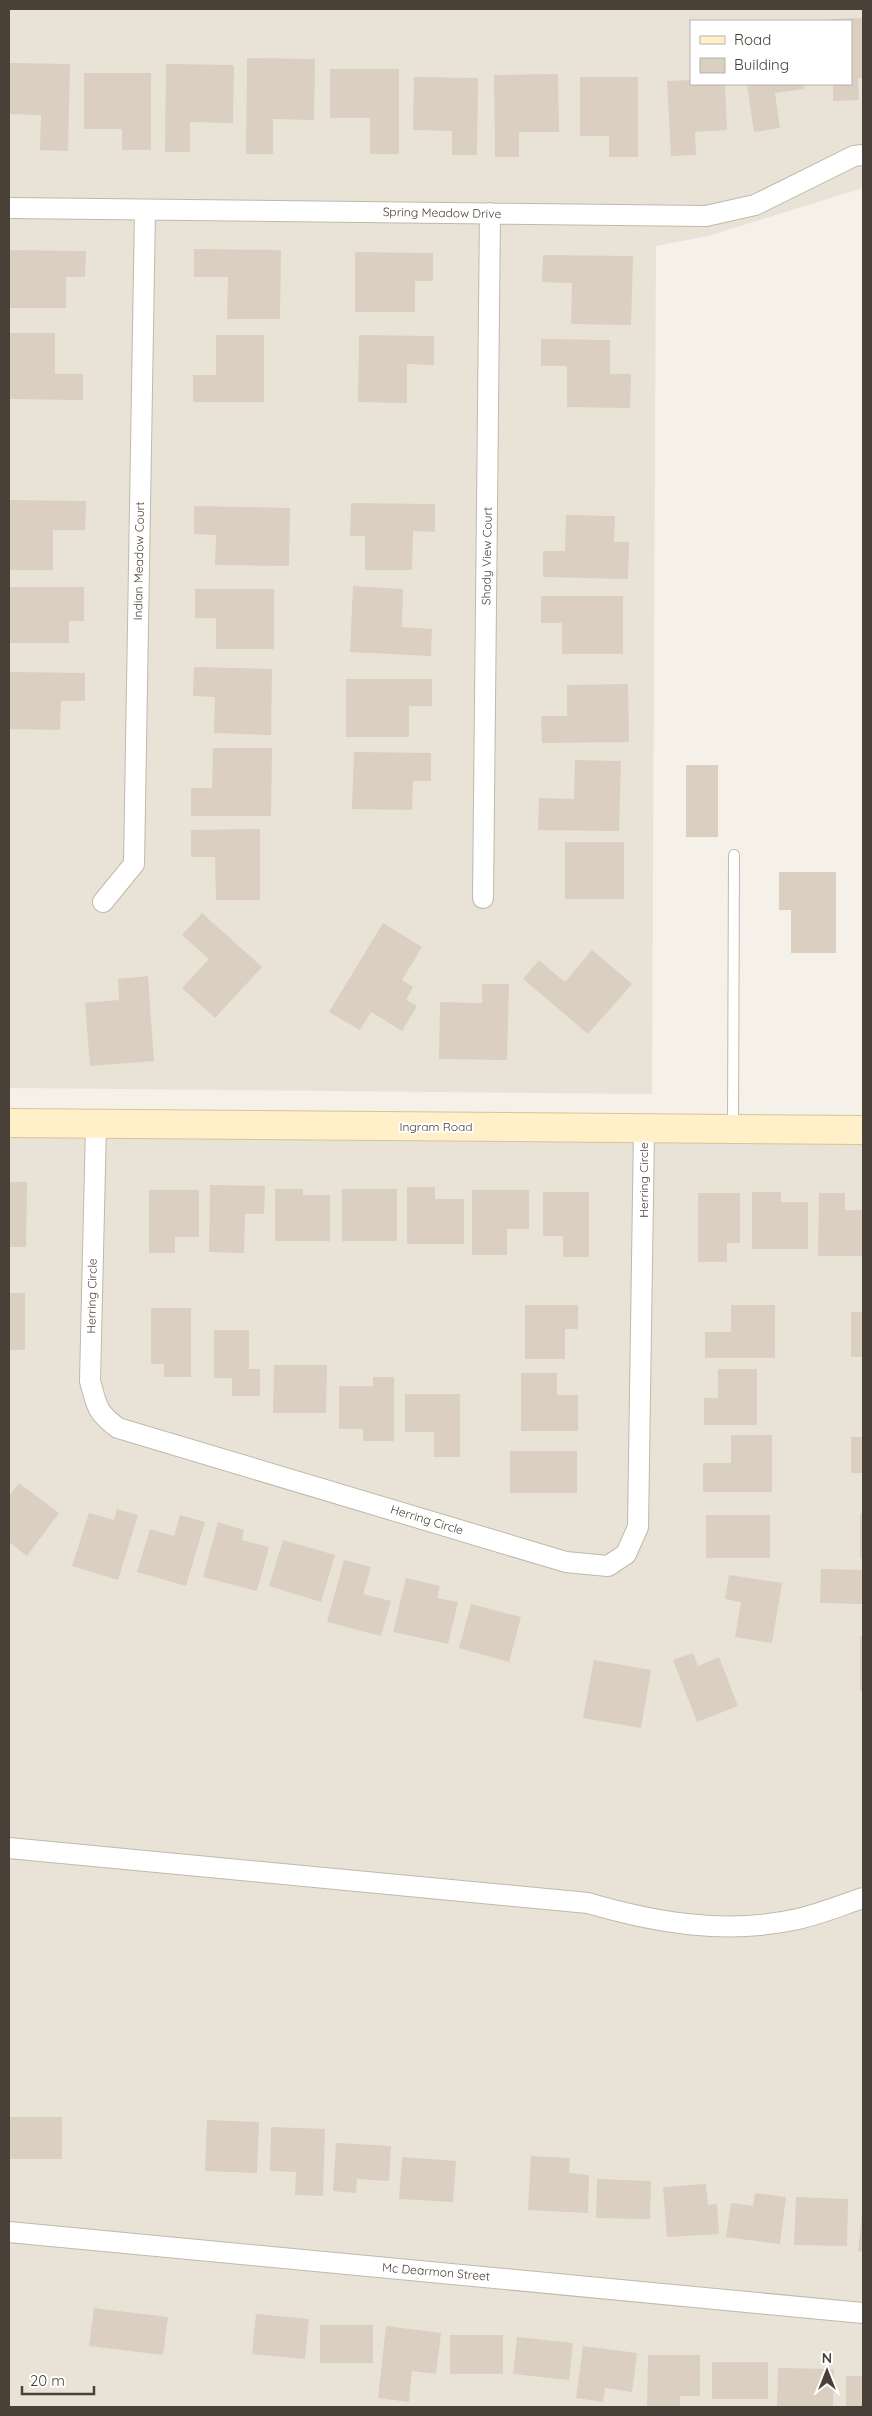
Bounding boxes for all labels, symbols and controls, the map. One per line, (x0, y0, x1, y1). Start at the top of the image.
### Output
legend (690, 20, 852, 85)
text: Road (734, 30, 771, 49)
text: Building (734, 55, 789, 74)
street label: Spring Meadow Drive (383, 204, 502, 221)
street label: Indian Meadow Court (130, 502, 147, 620)
street label: Shady View Court (478, 507, 495, 605)
street label: Ingram Road (399, 1119, 473, 1134)
street label: Herring Circle (636, 1142, 651, 1218)
street label: Herring Circle (83, 1258, 100, 1334)
street label: Herring Circle (389, 1501, 466, 1538)
street label: Mc Dearmon Street (382, 2259, 491, 2284)
north arrow (802, 2346, 852, 2396)
text: N (822, 2349, 832, 2367)
scale bar (22, 2364, 95, 2396)
text: 20 m (30, 2371, 65, 2390)

